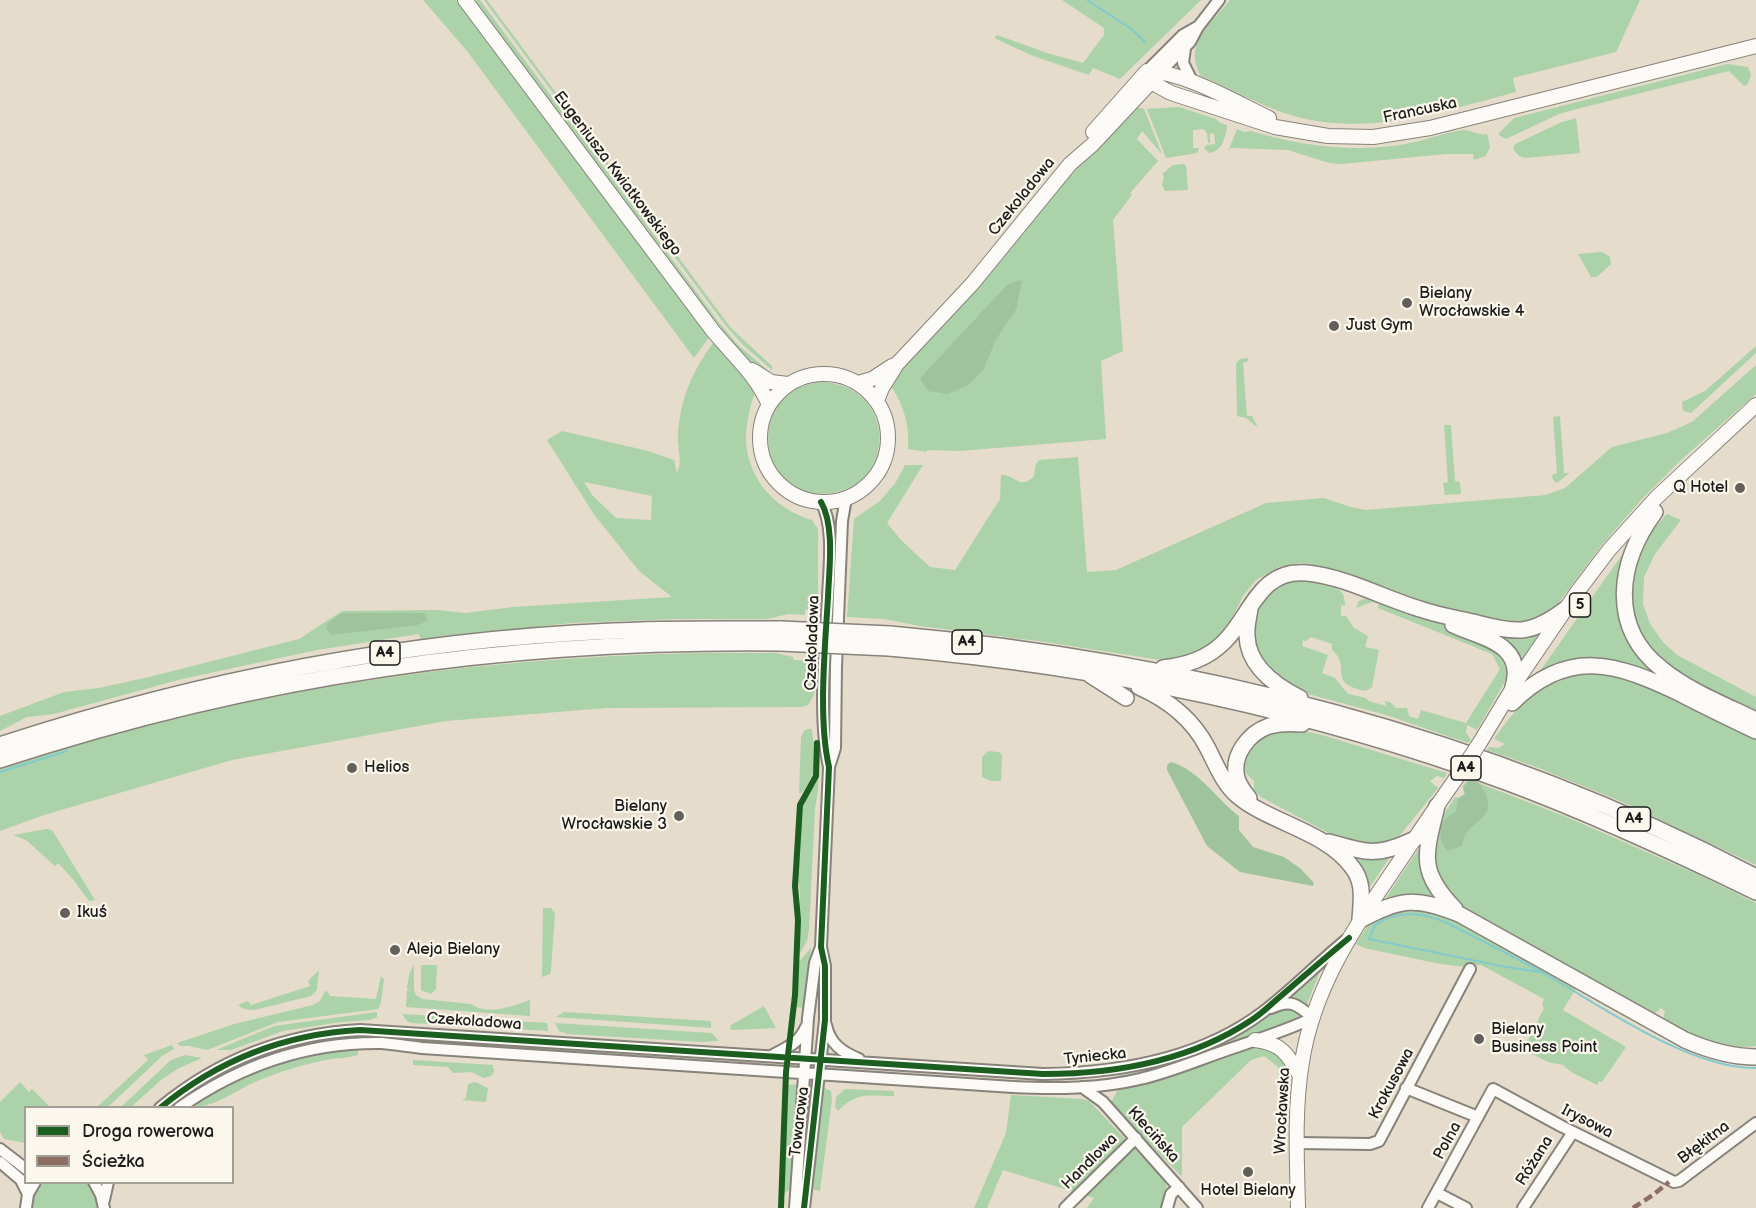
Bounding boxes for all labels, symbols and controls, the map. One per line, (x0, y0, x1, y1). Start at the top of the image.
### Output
street label: Eugeniusza Kwiatkowskiego (549, 88, 685, 260)
street label: Francuska (1381, 94, 1459, 128)
street label: Czekoladowa (985, 154, 1059, 240)
place label: Bielany Wrocławskie 4 (1419, 284, 1524, 322)
marker: Bielany Wrocławskie 4 (1400, 296, 1414, 310)
place label: Just Gym (1346, 316, 1413, 336)
marker: Just Gym (1327, 319, 1341, 333)
place label: Q Hotel (1673, 478, 1728, 498)
marker: Q Hotel (1733, 481, 1747, 495)
road number: 5 (1570, 593, 1590, 617)
street label: Czekoladowa (802, 595, 824, 691)
road number: A4 (952, 630, 982, 654)
road number: A4 (370, 641, 400, 665)
road number: A4 (1451, 756, 1481, 780)
place label: Helios (364, 758, 410, 778)
marker: Helios (345, 761, 359, 775)
place label: Bielany Wrocławskie 3 (562, 797, 667, 835)
road number: А4 (1618, 807, 1650, 831)
marker: Bielany Wrocławskie 3 (672, 809, 686, 823)
place label: Ikuś (77, 903, 108, 923)
marker: Ikuś (58, 906, 72, 920)
place label: Aleja Bielany (407, 940, 500, 960)
marker: Aleja Bielany (388, 943, 402, 957)
street label: Czekoladowa (426, 1009, 522, 1035)
place label: Bielany Business Point (1491, 1020, 1597, 1058)
marker: Bielany Business Point (1472, 1032, 1486, 1046)
street label: Tyniecka (1063, 1044, 1127, 1070)
street label: Krokusowa (1365, 1045, 1419, 1123)
street label: Wrocławska (1271, 1067, 1295, 1155)
street label: Towarowa (786, 1086, 814, 1158)
street label: Irysowa (1558, 1101, 1616, 1143)
street label: Klecińska (1123, 1103, 1183, 1167)
legend (24, 1106, 234, 1184)
street label: Błękitna (1674, 1117, 1734, 1169)
street label: Polna (1430, 1119, 1466, 1163)
text: Droga rowerowa (82, 1121, 214, 1142)
street label: Handlowa (1058, 1130, 1122, 1194)
street label: Różana (1512, 1133, 1558, 1189)
text: Ścieżka (82, 1151, 145, 1172)
marker: Hotel Bielany (1241, 1165, 1255, 1179)
place label: Hotel Bielany (1200, 1181, 1296, 1201)

